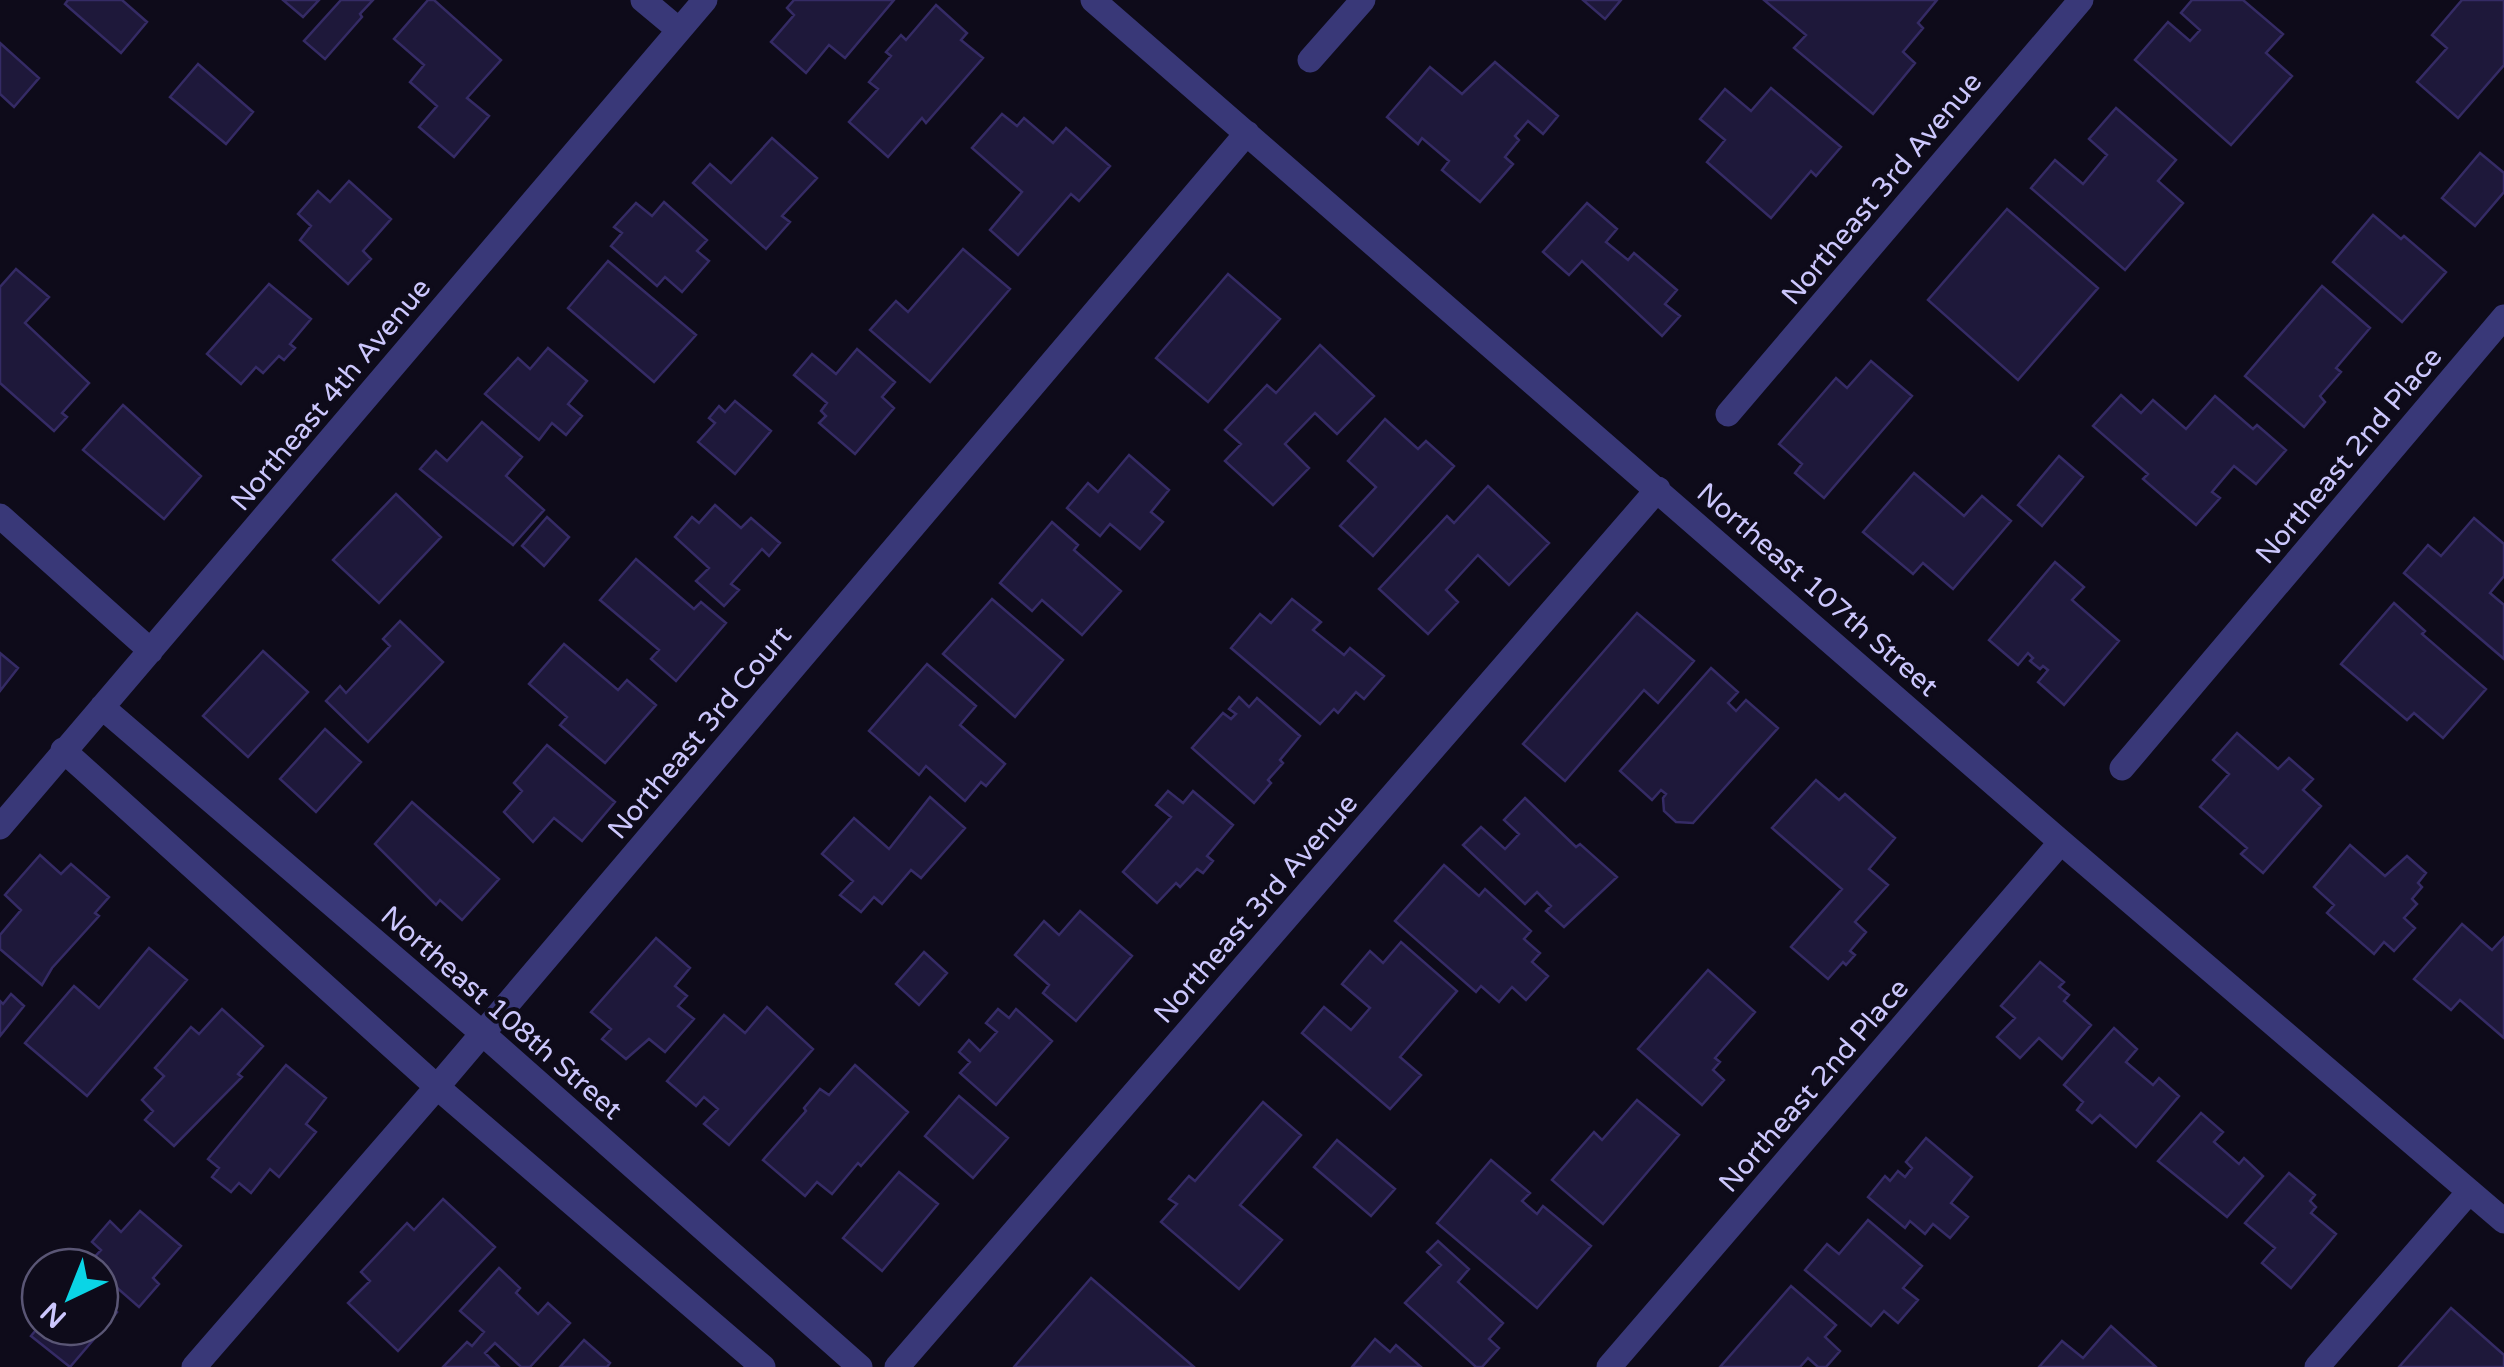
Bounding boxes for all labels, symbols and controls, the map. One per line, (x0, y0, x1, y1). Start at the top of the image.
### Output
street label: Northeast 3rd Avenue (1774, 65, 1989, 312)
street label: Northeast 4th Avenue (223, 271, 438, 518)
street label: Northeast 2nd Place (2248, 341, 2449, 571)
street label: Northeast 107th Street (1690, 476, 1945, 704)
street label: Northeast 3rd Court (601, 619, 799, 846)
street label: Northeast 3rd Avenue (1147, 787, 1365, 1031)
street label: Northeast 108th Street (374, 899, 629, 1127)
street label: Northeast 2nd Place (1712, 972, 1916, 1199)
north arrow (20, 1247, 120, 1347)
text: N (34, 1294, 73, 1335)

